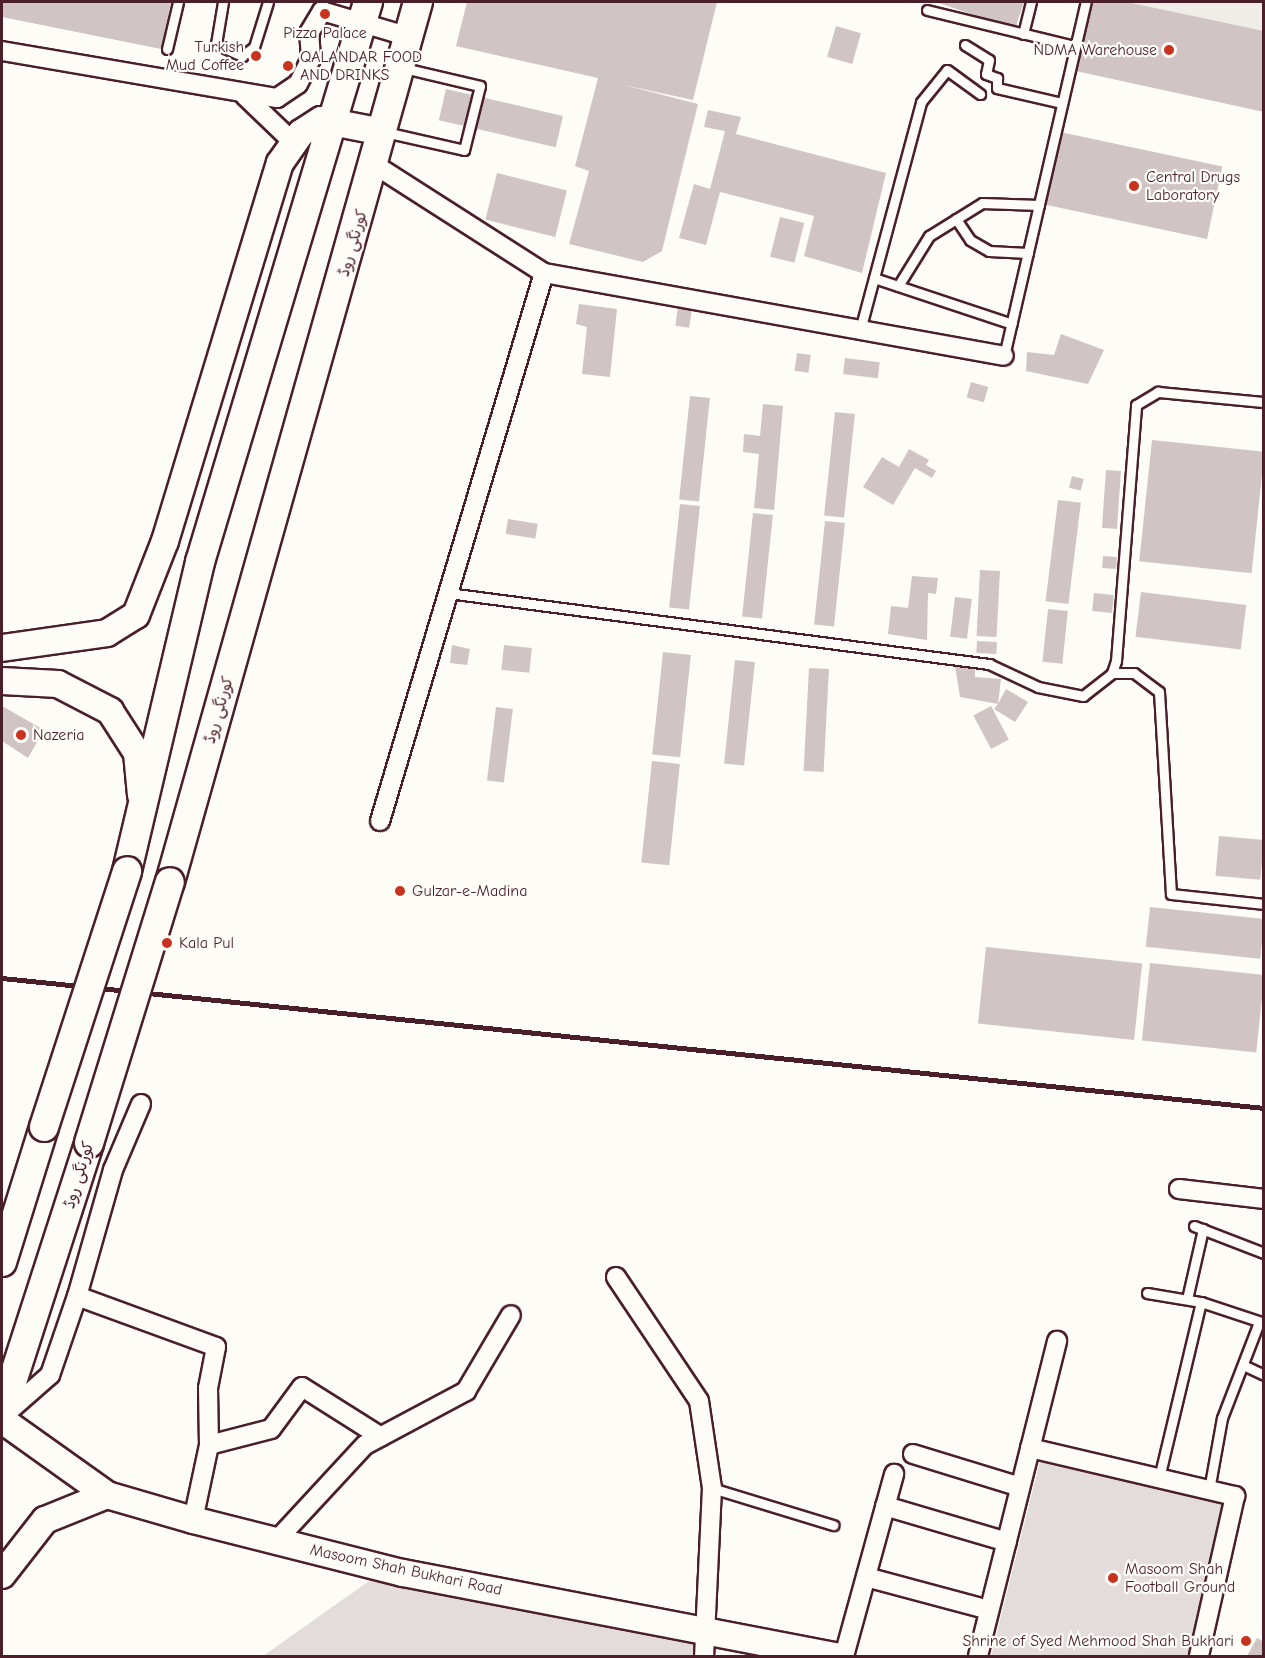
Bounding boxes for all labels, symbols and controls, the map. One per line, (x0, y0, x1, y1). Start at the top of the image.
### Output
marker: Pizza Palace (318, 7, 332, 21)
place label: Pizza Palace (283, 23, 367, 43)
place label: Turkish Mud Coffee (166, 37, 244, 75)
place label: NDMA Warehouse (1033, 40, 1157, 60)
marker: NDMA Warehouse (1162, 43, 1176, 57)
place label: QALANDAR FOOD AND DRINKS (300, 47, 422, 85)
marker: Turkish Mud Coffee (249, 49, 263, 63)
marker: QALANDAR FOOD AND DRINKS (281, 59, 295, 73)
place label: Central Drugs Laboratory (1146, 167, 1240, 205)
marker: Central Drugs Laboratory (1127, 179, 1141, 193)
street label: کورنگی روڈ (334, 207, 372, 279)
street label: کورنگی روڈ (200, 674, 238, 746)
place label: Nazeria (33, 725, 85, 745)
marker: Nazeria (14, 728, 28, 742)
place label: Gulzar-e-Madina (412, 881, 527, 901)
marker: Gulzar-e-Madina (393, 884, 407, 898)
place label: Kala Pul (179, 933, 234, 953)
marker: Kala Pul (160, 936, 174, 950)
street label: کورنگی روڈ (60, 1139, 98, 1211)
street label: Masoom Shah Bukhari Road (308, 1540, 504, 1600)
place label: Masoom Shah Football Ground (1125, 1559, 1235, 1597)
marker: Masoom Shah Football Ground (1106, 1571, 1120, 1585)
place label: Shrine of Syed Mehmood Shah Bukhari (962, 1631, 1234, 1651)
marker: Shrine of Syed Mehmood Shah Bukhari (1239, 1634, 1253, 1648)

